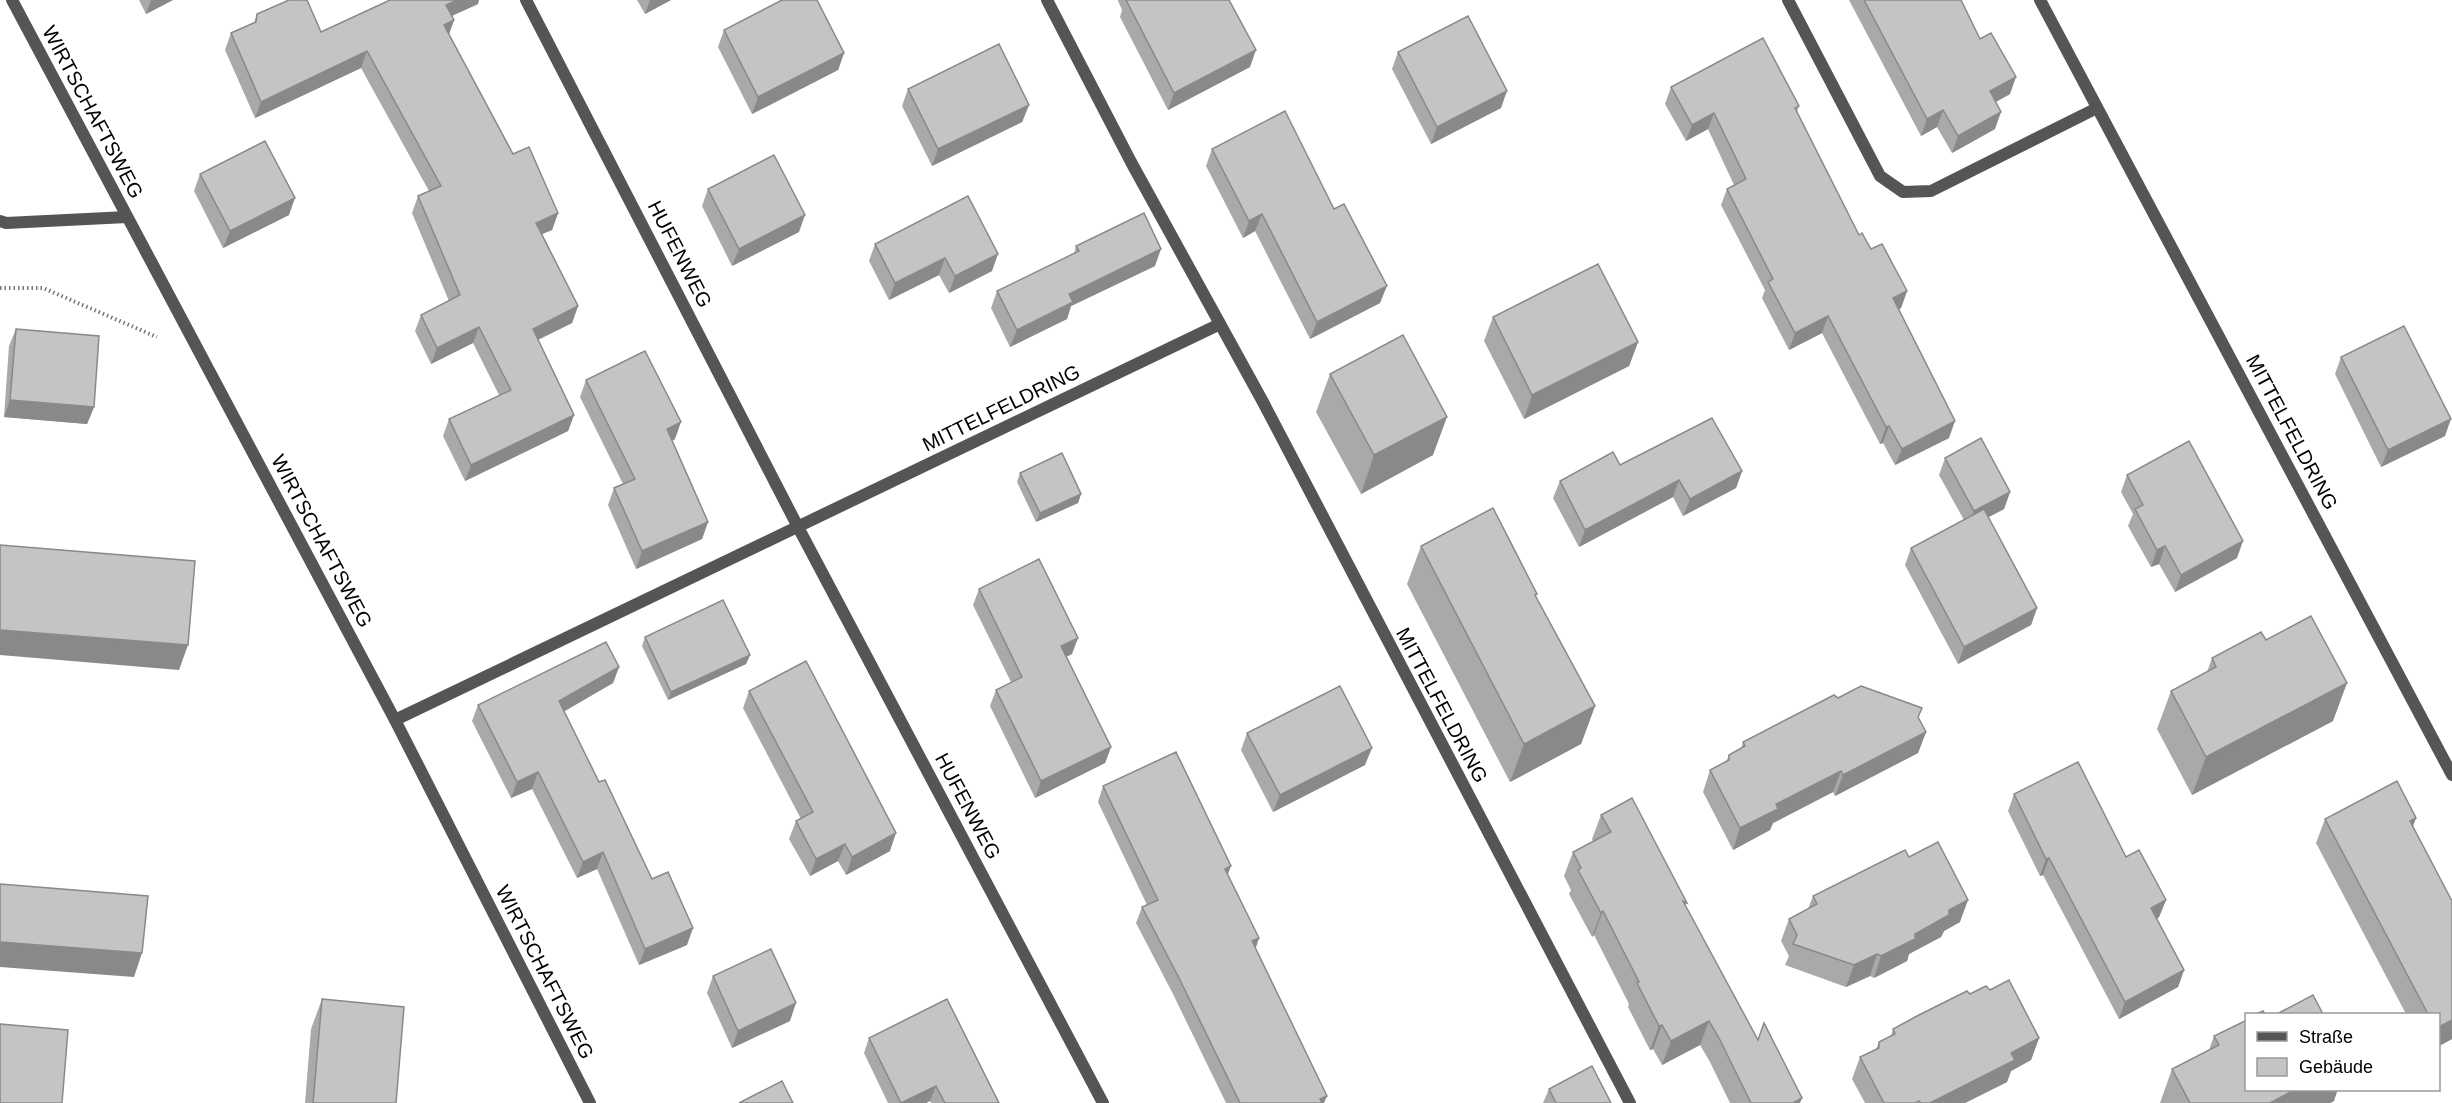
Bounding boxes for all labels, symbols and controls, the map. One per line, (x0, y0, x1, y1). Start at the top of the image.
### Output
street label: WIRTSCHAFTSWEG (38, 22, 148, 202)
street label: HUFENWEG (644, 197, 716, 311)
street label: MITTELFELDRING (2242, 351, 2342, 513)
street label: MITTELFELDRING (919, 360, 1083, 456)
street label: WIRTSCHAFTSWEG (267, 451, 377, 631)
street label: MITTELFELDRING (1392, 624, 1492, 786)
street label: HUFENWEG (931, 749, 1005, 863)
street label: WIRTSCHAFTSWEG (492, 882, 598, 1062)
legend (2245, 1013, 2440, 1091)
text: Straße (2299, 1027, 2353, 1047)
text: Gebäude (2299, 1057, 2373, 1077)

